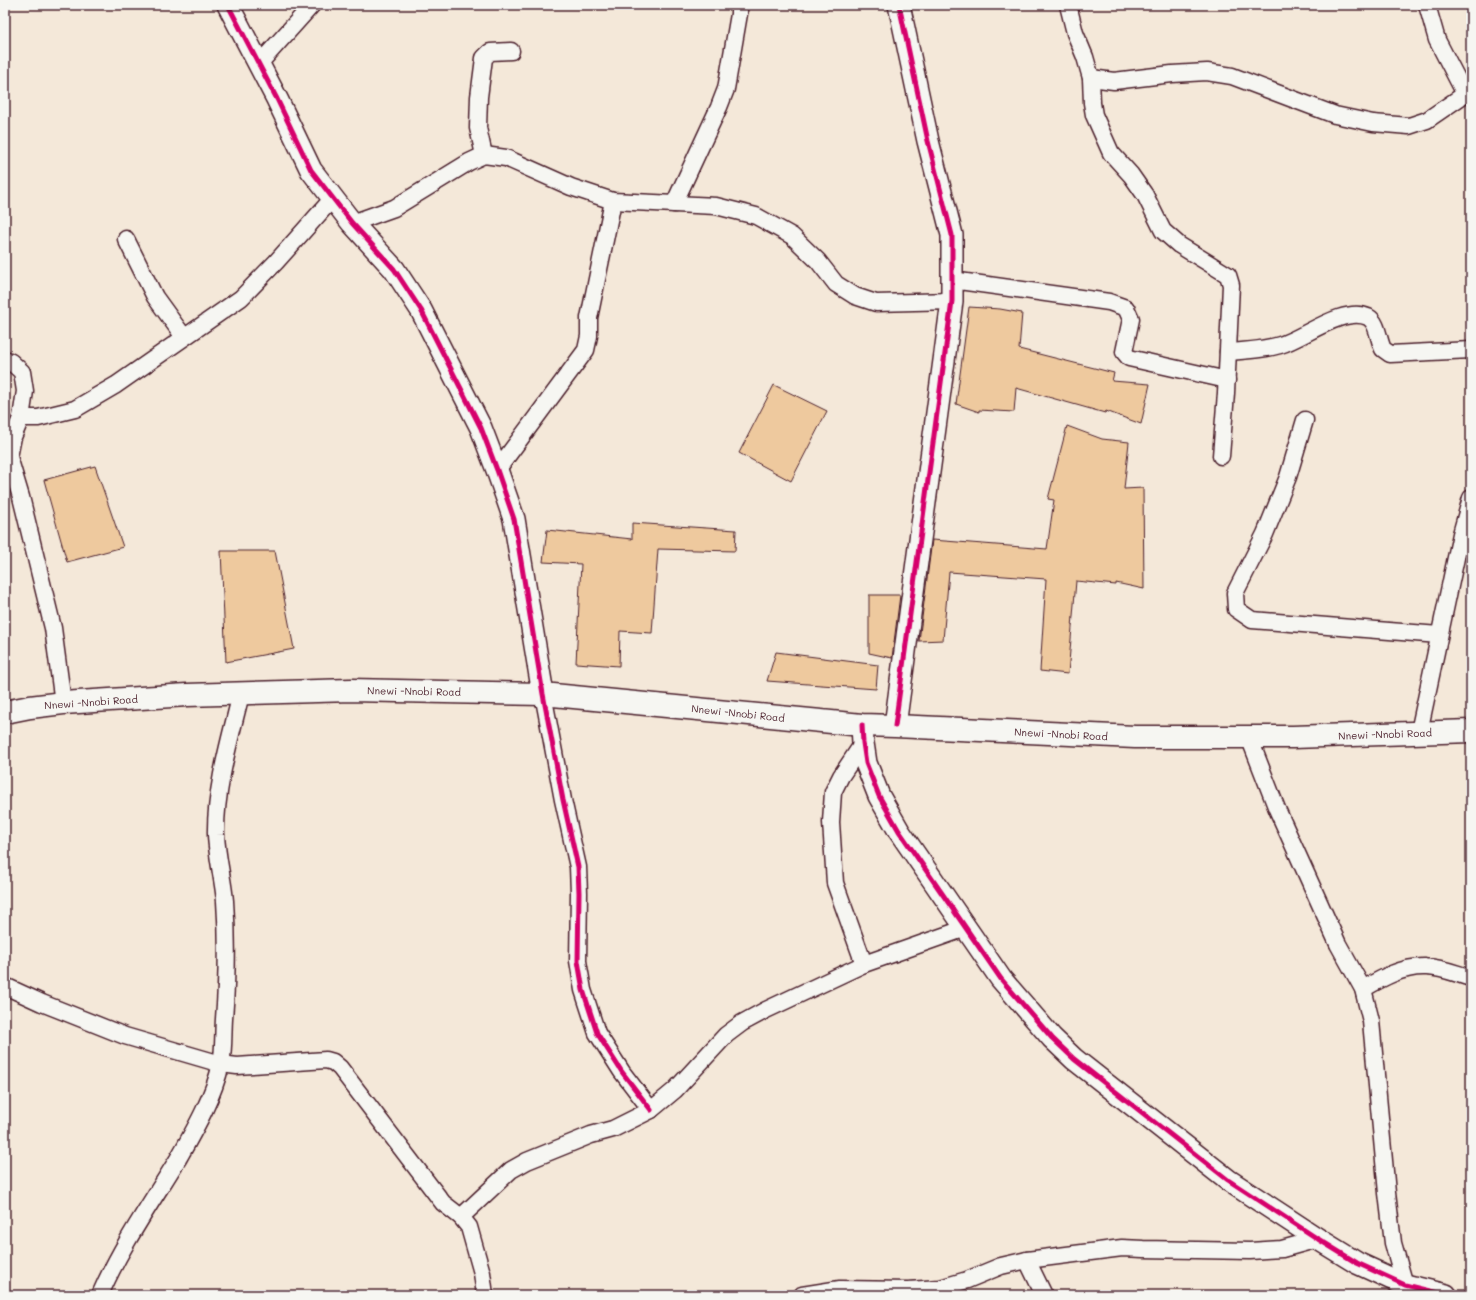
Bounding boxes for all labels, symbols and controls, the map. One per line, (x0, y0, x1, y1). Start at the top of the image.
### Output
street label: Nnewi -Nnobi Road (367, 683, 461, 699)
street label: Nnewi -Nnobi Road (44, 692, 138, 712)
street label: Nnewi -Nnobi Road (691, 701, 785, 725)
street label: Nnewi -Nnobi Road (1014, 725, 1108, 743)
street label: Nnewi -Nnobi Road (1338, 725, 1432, 743)

